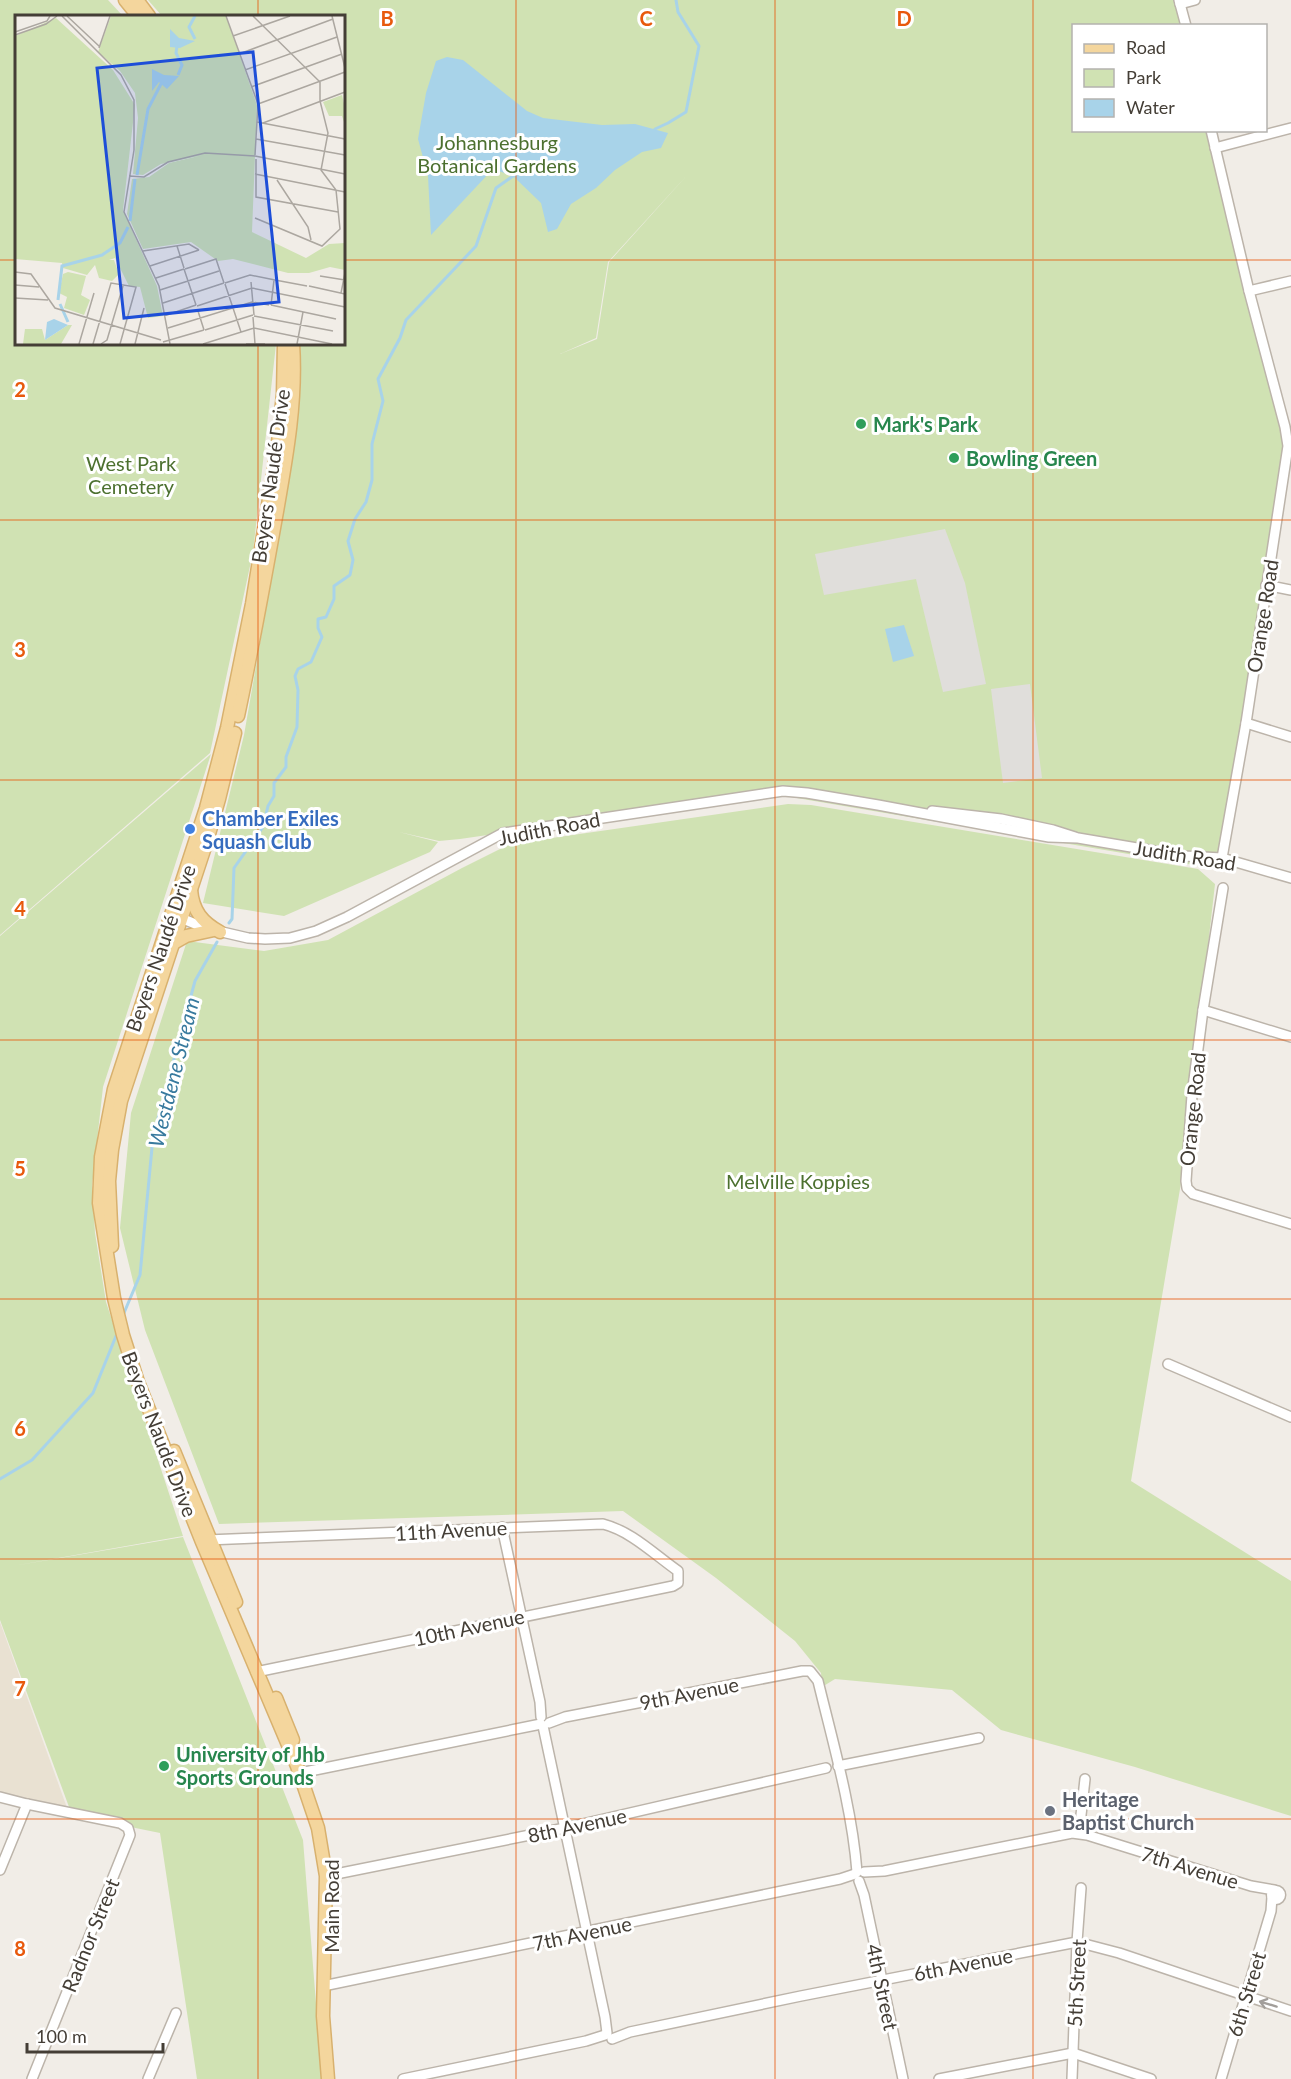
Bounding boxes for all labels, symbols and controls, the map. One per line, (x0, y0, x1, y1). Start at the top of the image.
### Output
text: B (380, 6, 394, 30)
text: C (639, 6, 653, 30)
text: D (896, 6, 912, 30)
inset map (15, 15, 345, 345)
legend (1072, 24, 1267, 132)
text: Road (1126, 36, 1166, 58)
text: Park (1126, 66, 1162, 88)
text: Water (1126, 96, 1175, 118)
park label: Johannesburg Botanical Gardens (417, 130, 577, 177)
text: 2 (14, 377, 26, 401)
street label: Beyers Naudé Drive (246, 388, 294, 564)
place label: Mark's Park (873, 412, 978, 436)
marker: Mark's Park (854, 417, 868, 431)
place label: Bowling Green (966, 446, 1097, 470)
park label: West Park Cemetery (86, 451, 177, 498)
marker: Bowling Green (947, 451, 961, 465)
street label: Orange Road (1241, 558, 1283, 674)
text: 3 (14, 637, 26, 661)
place label: Chamber Exiles Squash Club (202, 806, 339, 853)
street label: Judith Road (496, 806, 602, 850)
marker: Chamber Exiles Squash Club (183, 822, 197, 836)
street label: Judith Road (1132, 835, 1238, 875)
street label: Beyers Naudé Drive (120, 861, 200, 1035)
text: 4 (14, 896, 26, 920)
water label: Westdene Stream (142, 994, 204, 1150)
street label: Orange Road (1174, 1051, 1210, 1167)
text: 5 (14, 1156, 26, 1180)
park label: Melville Koppies (726, 1169, 870, 1193)
street label: Beyers Naudé Drive (117, 1348, 203, 1520)
text: 6 (14, 1416, 26, 1440)
street label: 11th Avenue (394, 1515, 508, 1545)
street label: 10th Avenue (412, 1604, 526, 1650)
street label: 9th Avenue (637, 1672, 741, 1714)
text: 7 (14, 1676, 26, 1700)
place label: University of Jhb Sports Grounds (176, 1742, 325, 1789)
marker: University of Jhb Sports Grounds (157, 1759, 171, 1773)
place label: Heritage Baptist Church (1062, 1787, 1194, 1834)
street label: 8th Avenue (525, 1803, 629, 1847)
marker: Heritage Baptist Church (1043, 1804, 1057, 1818)
street label: 7th Avenue (1138, 1841, 1242, 1893)
street label: Main Road (319, 1859, 343, 1953)
street label: Radnor Street (56, 1875, 124, 1995)
street label: 7th Avenue (530, 1911, 634, 1955)
text: 8 (14, 1936, 26, 1960)
street label: 5th Street (1062, 1939, 1090, 2027)
street label: 4th Street (862, 1942, 904, 2032)
street label: 6th Avenue (911, 1943, 1015, 1985)
street label: 6th Street (1222, 1949, 1270, 2039)
one-way arrow (1259, 1998, 1278, 2009)
scale bar (27, 2016, 164, 2054)
text: 100 m (36, 2025, 87, 2047)

